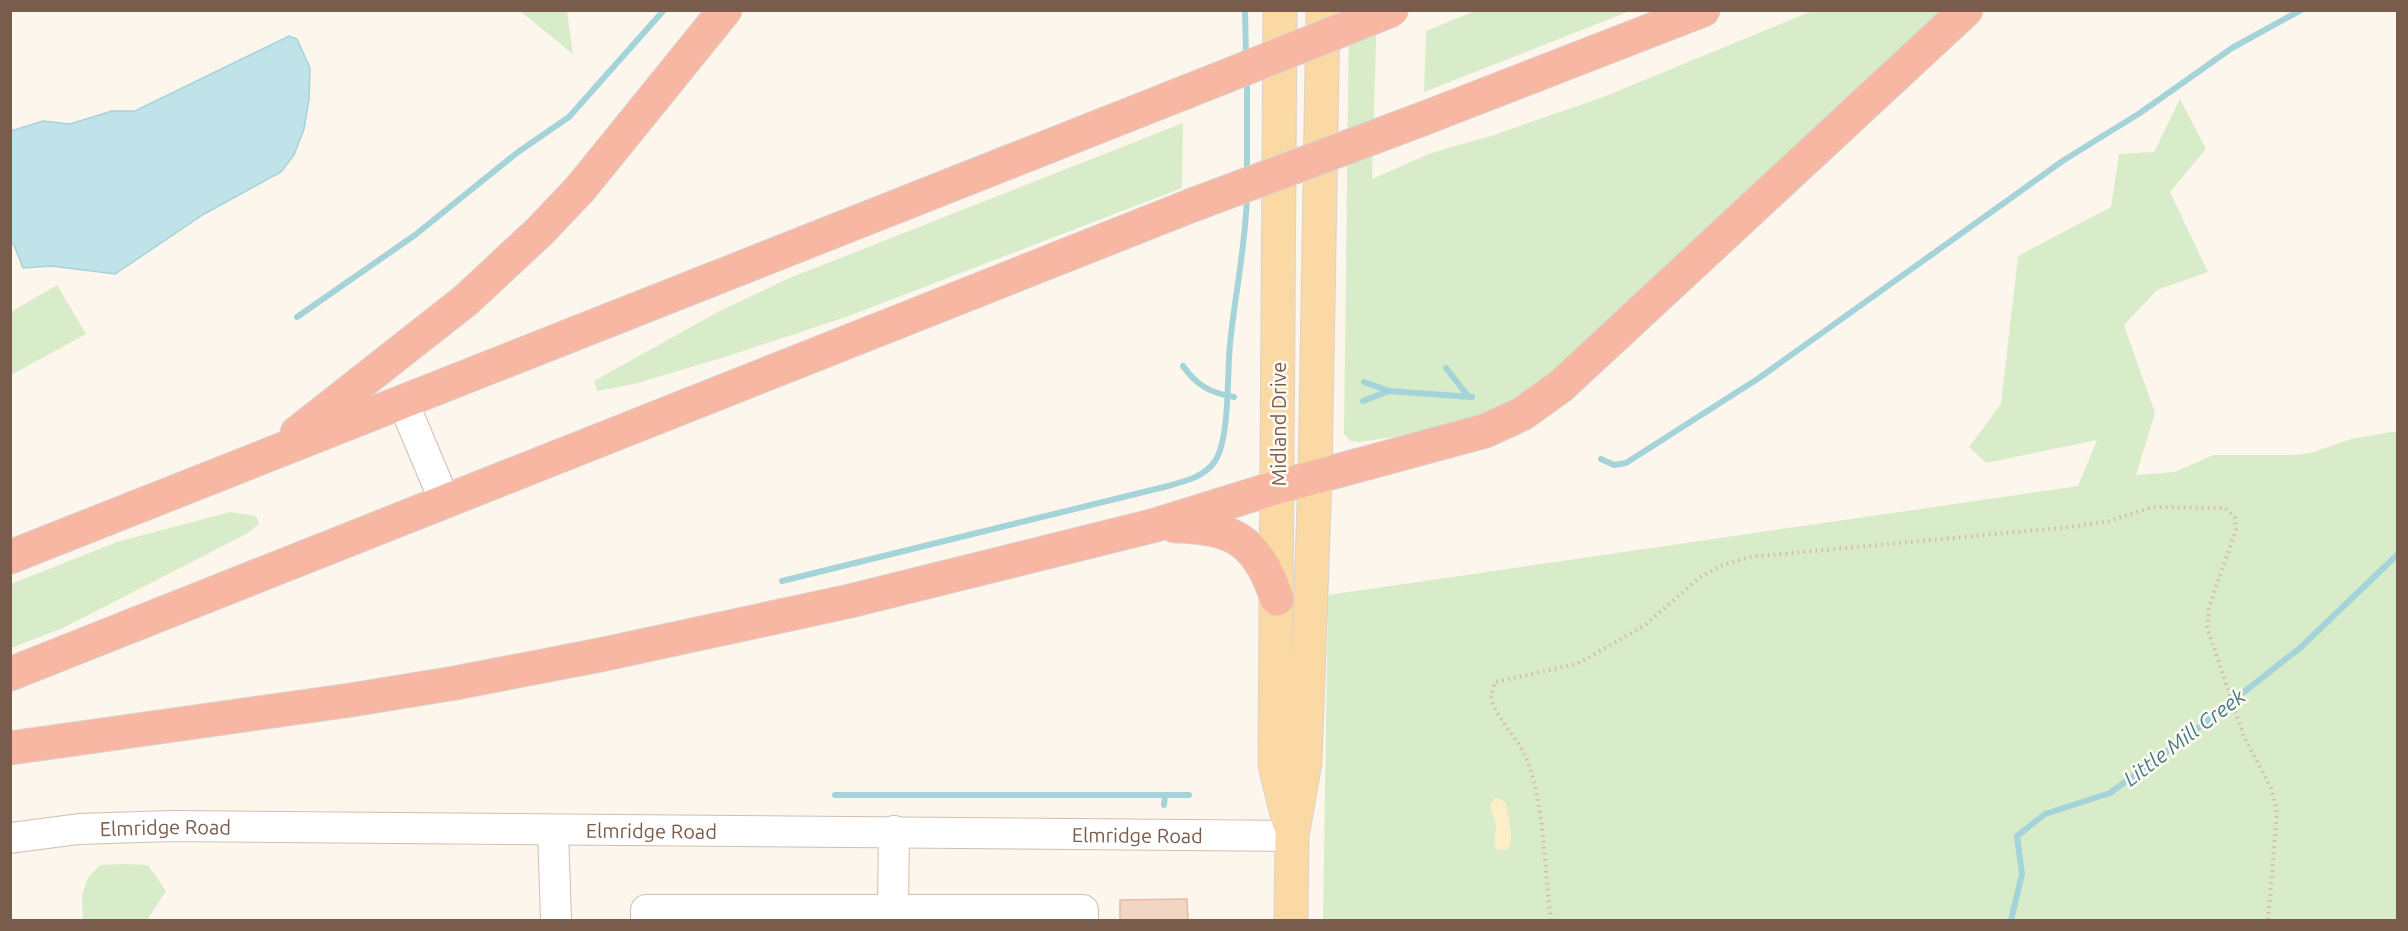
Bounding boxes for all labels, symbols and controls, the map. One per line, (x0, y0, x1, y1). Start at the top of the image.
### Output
street label: Midland Drive (1267, 362, 1290, 486)
water label: Little Mill Creek (2118, 683, 2250, 791)
street label: Elmridge Road (99, 814, 231, 840)
street label: Elmridge Road (586, 818, 717, 842)
street label: Elmridge Road (1072, 823, 1203, 847)

